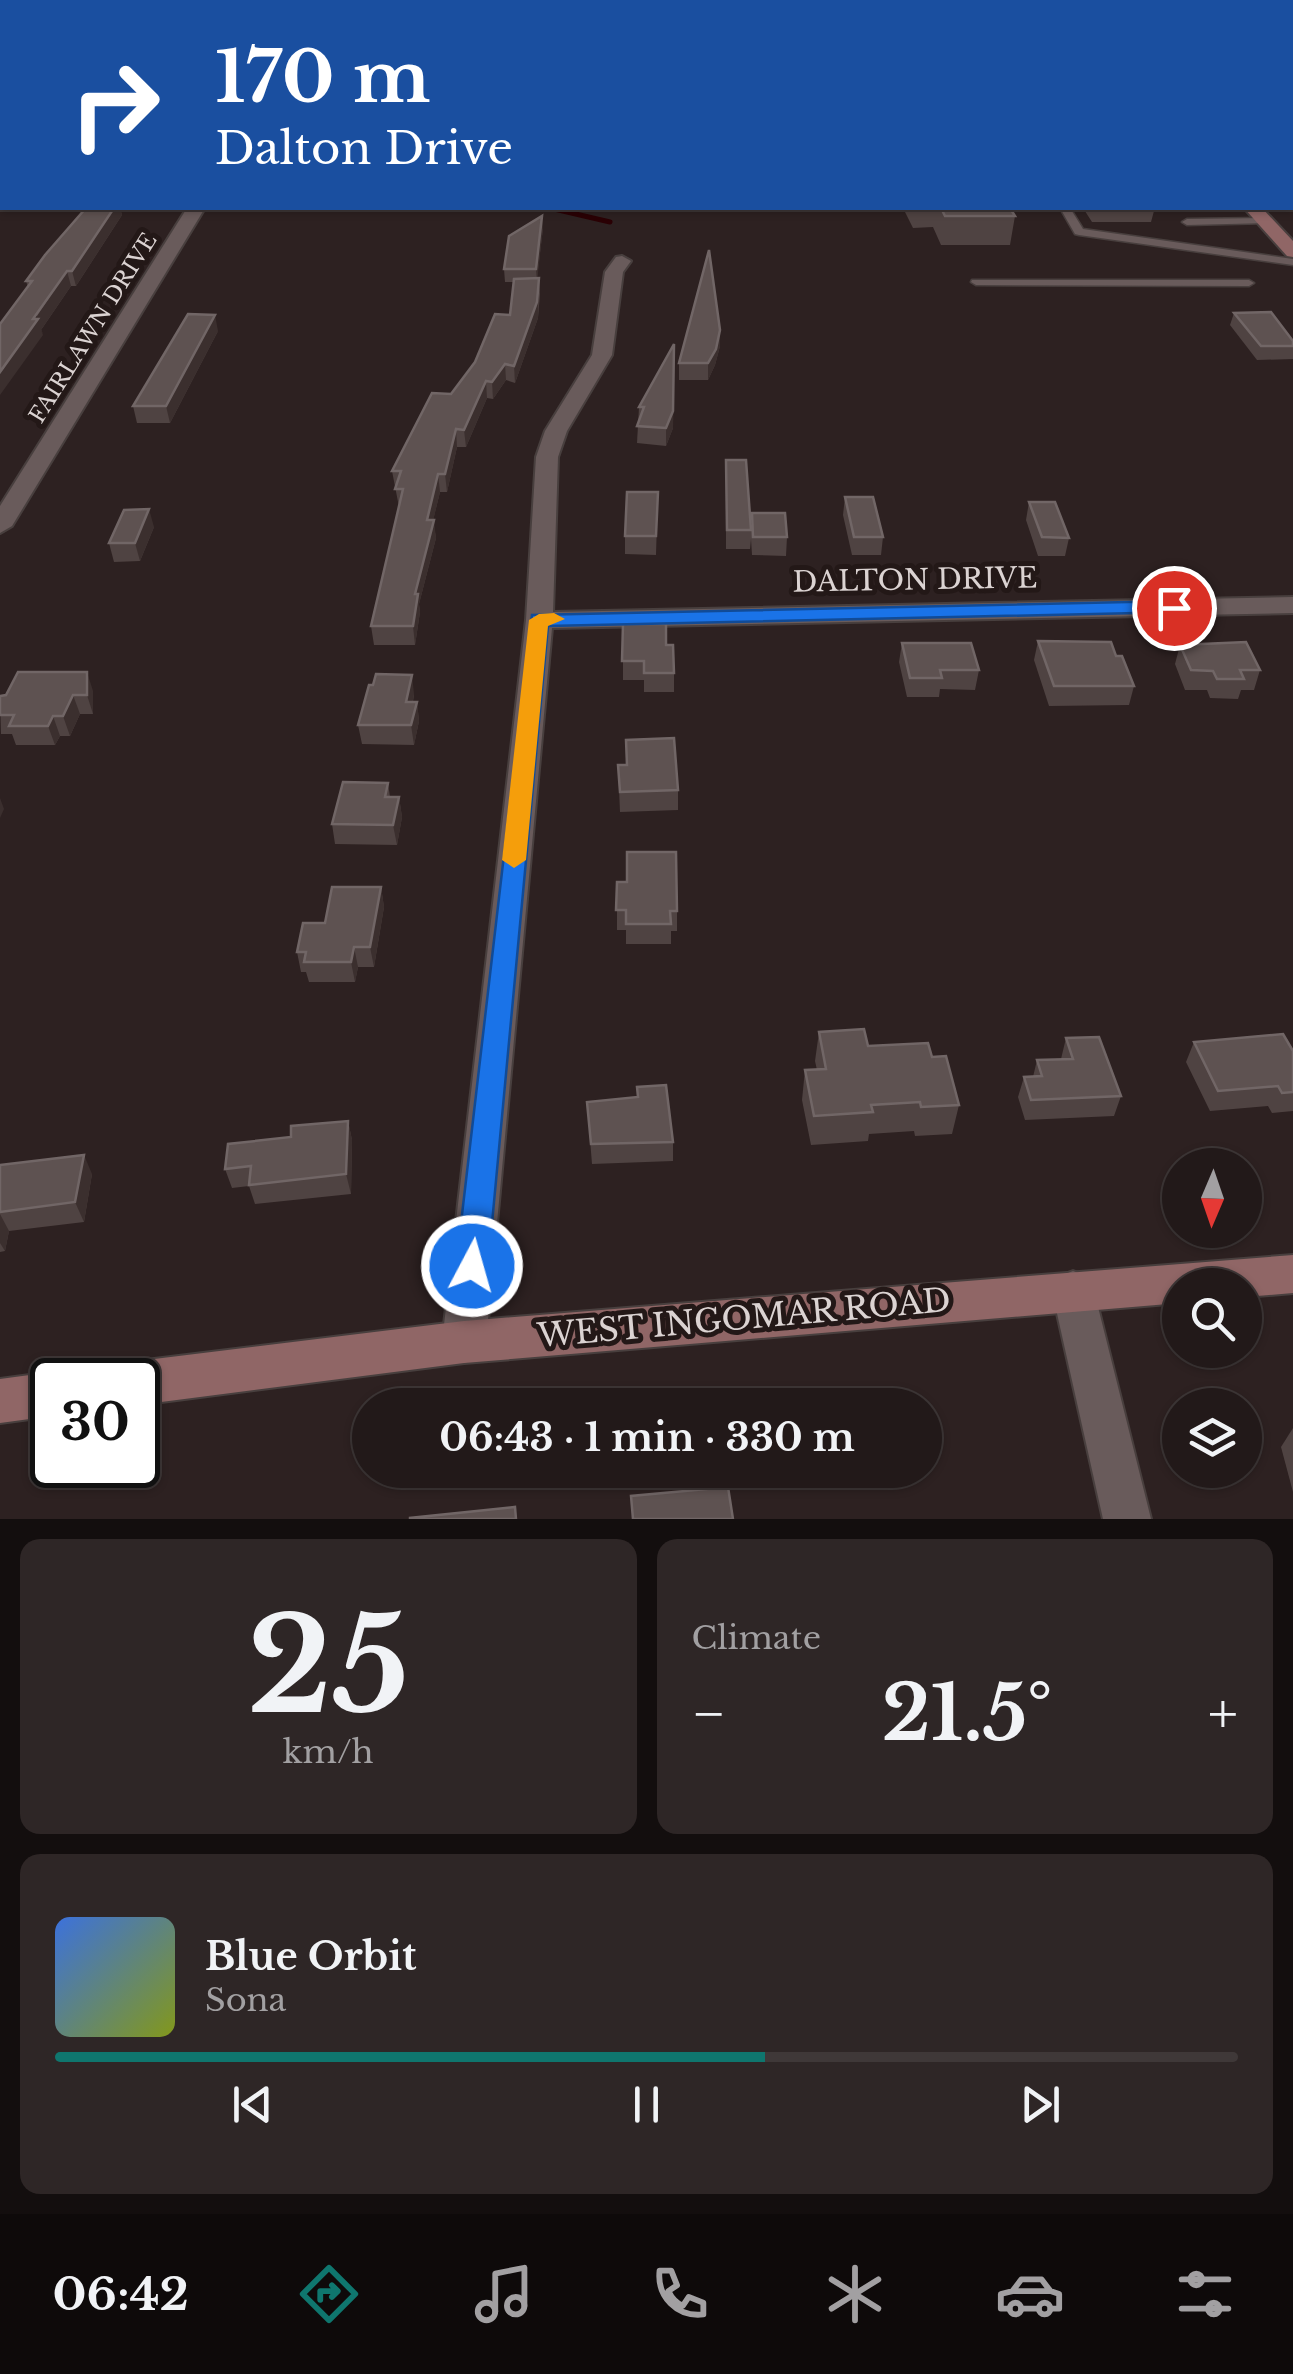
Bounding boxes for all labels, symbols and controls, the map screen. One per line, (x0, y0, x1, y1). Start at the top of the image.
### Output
text: 170 m (215, 34, 431, 121)
icon: right (50, 40, 180, 170)
text: Dalton Drive (215, 120, 513, 176)
street label: FAIRLAWN DRIVE (24, 228, 162, 428)
street label: DALTON DRIVE (792, 560, 1038, 600)
pin (1132, 566, 1217, 651)
icon: arrive (1147, 581, 1202, 636)
north arrow (1162, 1148, 1262, 1248)
map controls (1162, 1148, 1262, 1488)
position arrow (420, 1214, 524, 1318)
button: search (1162, 1268, 1262, 1368)
street label: WEST INGOMAR ROAD (535, 1280, 952, 1356)
speed limit sign: 30 (30, 1358, 160, 1488)
button: layers (1162, 1388, 1262, 1488)
text: 06:43 · 1 min · 330 m (439, 1414, 855, 1461)
text: 25 (247, 1586, 409, 1747)
text: Climate (692, 1618, 821, 1658)
text: 21.5° (882, 1667, 1052, 1760)
text: − (692, 1680, 726, 1748)
text: + (1208, 1680, 1238, 1748)
text: km/h (283, 1732, 374, 1772)
text: Blue Orbit (205, 1933, 416, 1980)
text: Sona (205, 1980, 286, 2020)
icon: previous (225, 2077, 280, 2132)
icon: pause (619, 2077, 674, 2132)
icon: next (1013, 2077, 1068, 2132)
icon: directions (294, 2259, 364, 2329)
icon: music (469, 2259, 539, 2329)
icon: phone (645, 2259, 715, 2329)
icon: climate (820, 2259, 890, 2329)
icon: car (995, 2259, 1065, 2329)
icon: filters (1170, 2259, 1240, 2329)
text: 06:42 (53, 2266, 189, 2322)

